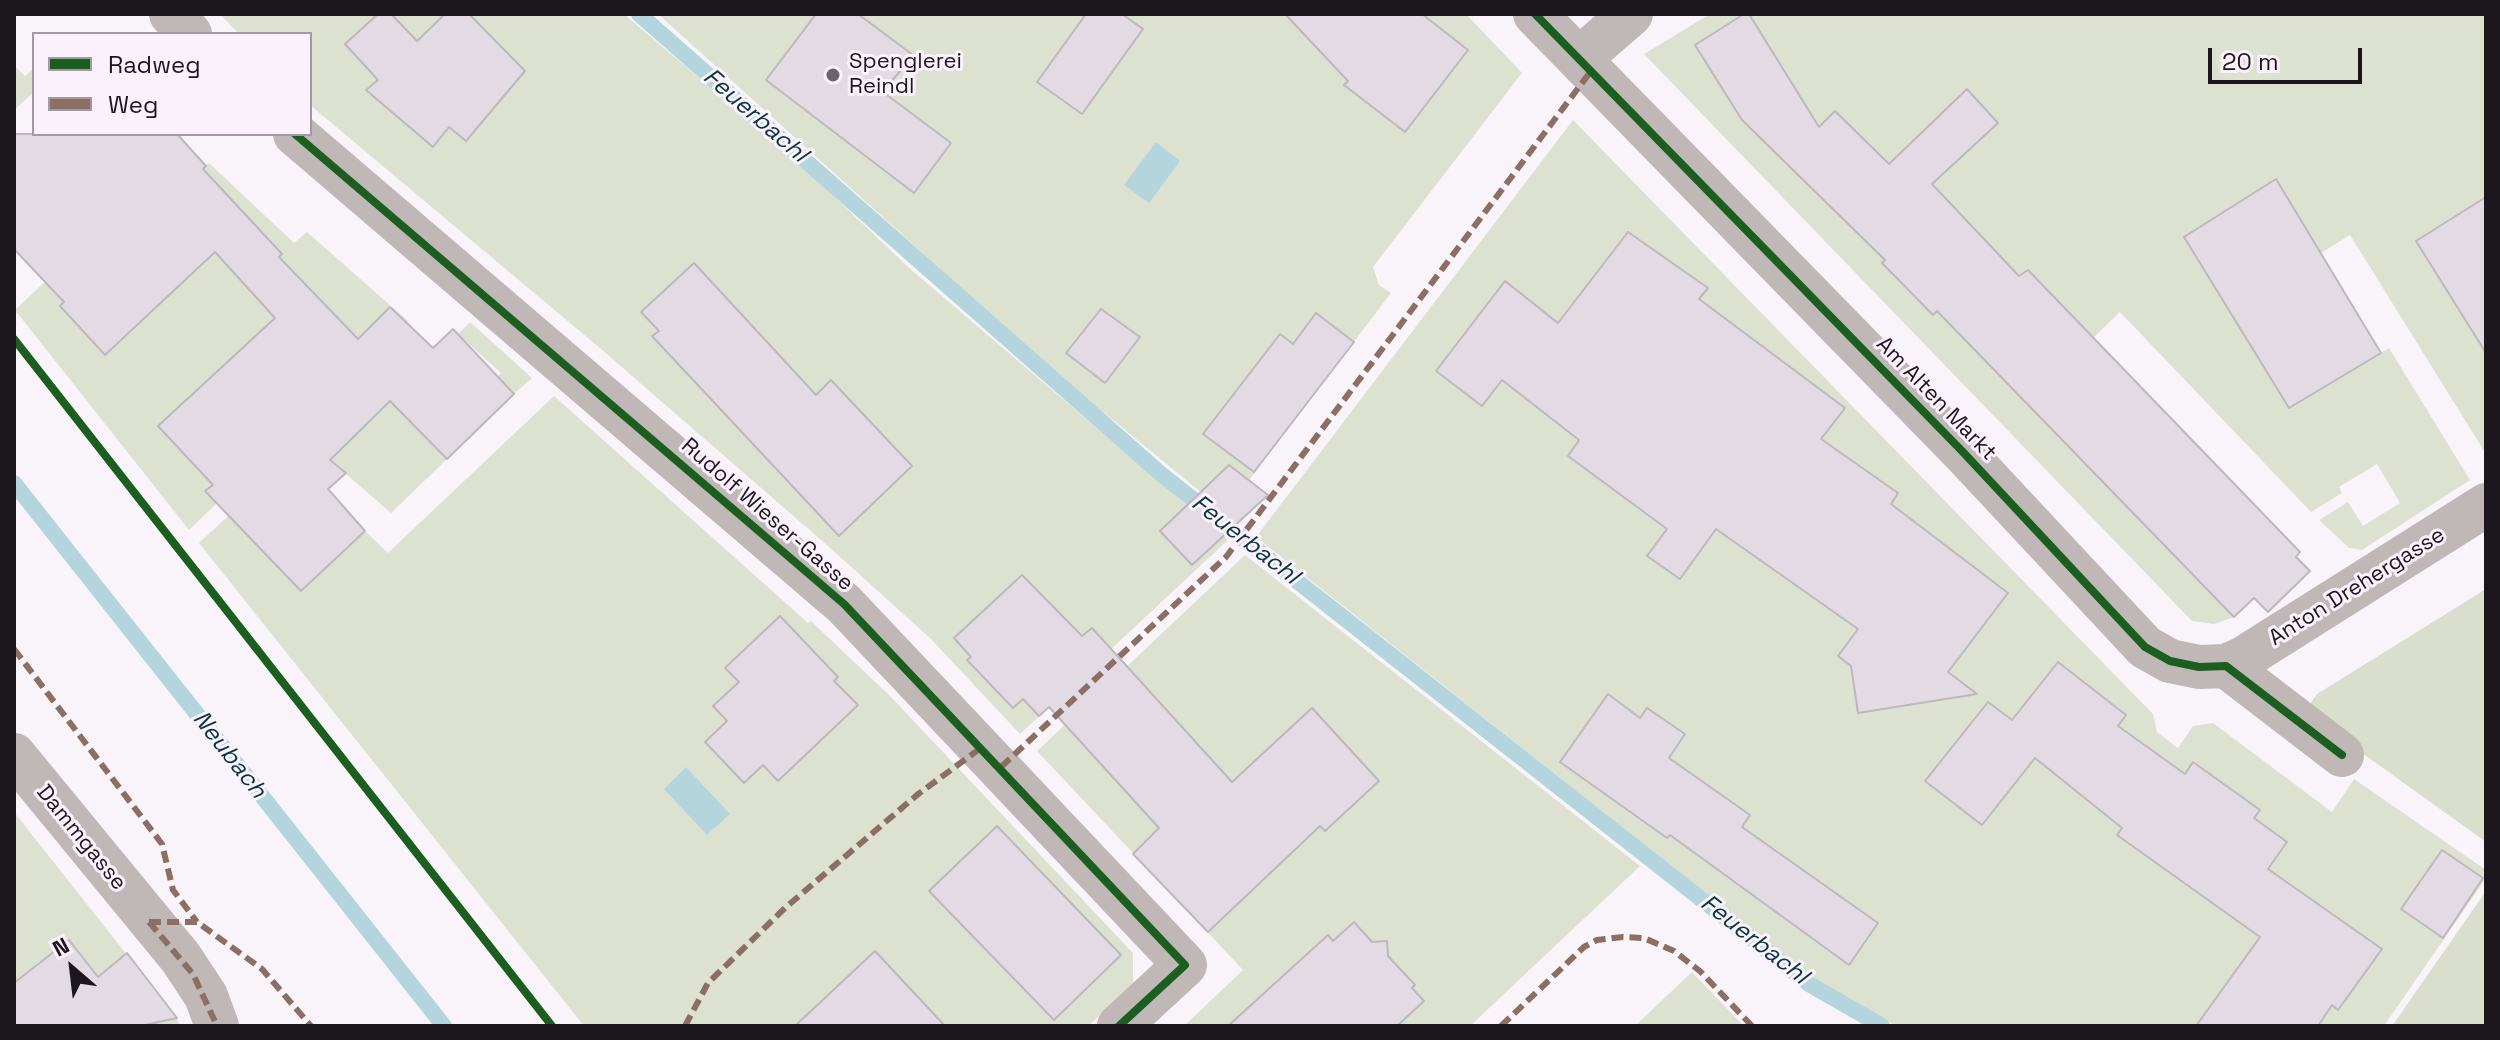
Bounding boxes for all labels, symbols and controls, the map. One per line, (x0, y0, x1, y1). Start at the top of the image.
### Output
legend (32, 32, 312, 136)
scale bar (2212, 32, 2366, 82)
text: 20 m (2222, 46, 2279, 77)
text: Radweg (108, 49, 201, 80)
place label: Spenglerei Reindl (849, 49, 962, 100)
water label: Feuerbachl (697, 63, 813, 169)
marker: Spenglerei Reindl (824, 66, 842, 84)
text: Weg (108, 89, 158, 120)
street label: Am Alten Markt (1870, 332, 2002, 466)
street label: Rudolf Wieser-Gasse (676, 433, 858, 597)
water label: Feuerbachl (1185, 489, 1305, 591)
street label: Anton Drehergasse (2264, 522, 2450, 652)
water label: Neubach (186, 706, 272, 804)
street label: Dammgasse (30, 780, 132, 896)
water label: Feuerbachl (1694, 889, 1814, 991)
north arrow (32, 928, 112, 1008)
text: N (48, 931, 74, 963)

